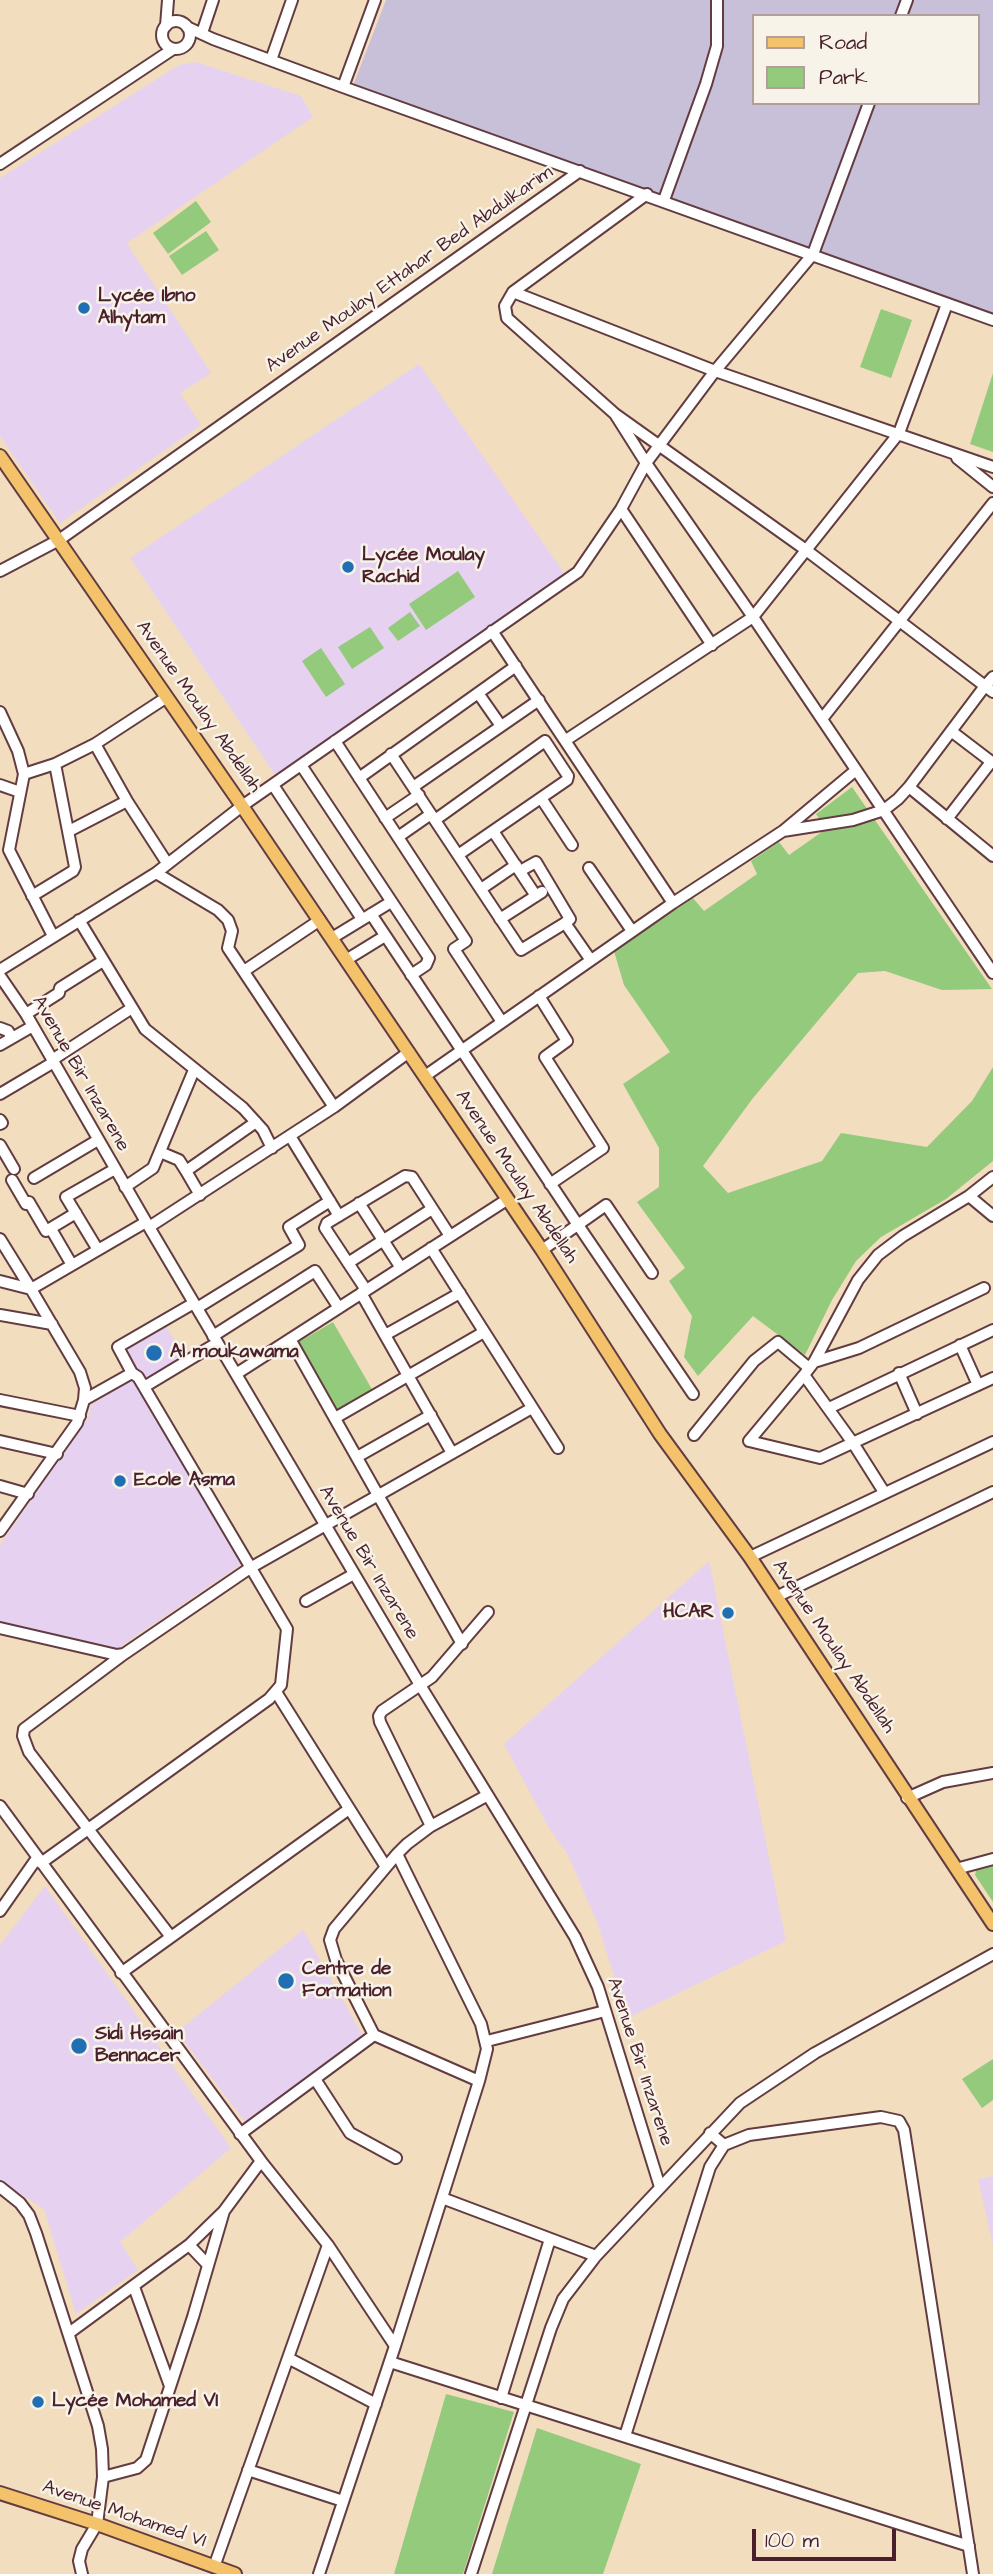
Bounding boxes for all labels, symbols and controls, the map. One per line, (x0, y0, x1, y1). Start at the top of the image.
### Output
legend (752, 14, 979, 105)
text: Road (819, 28, 867, 57)
text: Park (819, 63, 868, 92)
street label: Avenue Moulay Ettahar Bed Abdulkarim (262, 162, 558, 378)
place label: Lycée Ibno Alhytam (98, 286, 196, 330)
marker: Lycée Ibno Alhytam (76, 300, 92, 316)
place label: Lycée Moulay Rachid (362, 545, 485, 589)
marker: Lycée Moulay Rachid (340, 559, 356, 575)
street label: Avenue Moulay Abdellah (130, 617, 266, 797)
street label: Avenue Bir Inzarene (26, 992, 134, 1156)
street label: Avenue Moulay Abdellah (450, 1086, 582, 1268)
place label: Al moukawama (170, 1342, 299, 1364)
marker: Al moukawama (144, 1343, 164, 1363)
place label: Ecole Asma (134, 1470, 235, 1492)
marker: Ecole Asma (112, 1473, 128, 1489)
street label: Avenue Bir Inzarene (313, 1482, 423, 1644)
street label: Avenue Moulay Abdellah (767, 1556, 899, 1738)
place label: HCAR (663, 1602, 714, 1624)
marker: HCAR (720, 1605, 736, 1621)
place label: Centre de Formation (302, 1959, 392, 2003)
marker: Centre de Formation (276, 1971, 296, 1991)
street label: Avenue Bir Inzarene (601, 1975, 677, 2149)
place label: Sidi Hssain Bennacer (95, 2024, 183, 2068)
marker: Sidi Hssain Bennacer (69, 2036, 89, 2056)
place label: Lycée Mohamed VI (52, 2391, 218, 2413)
marker: Lycée Mohamed VI (30, 2394, 46, 2410)
street label: Avenue Mohamed VI (39, 2476, 209, 2554)
scale bar (755, 2514, 898, 2558)
text: 100 m (765, 2526, 819, 2555)

